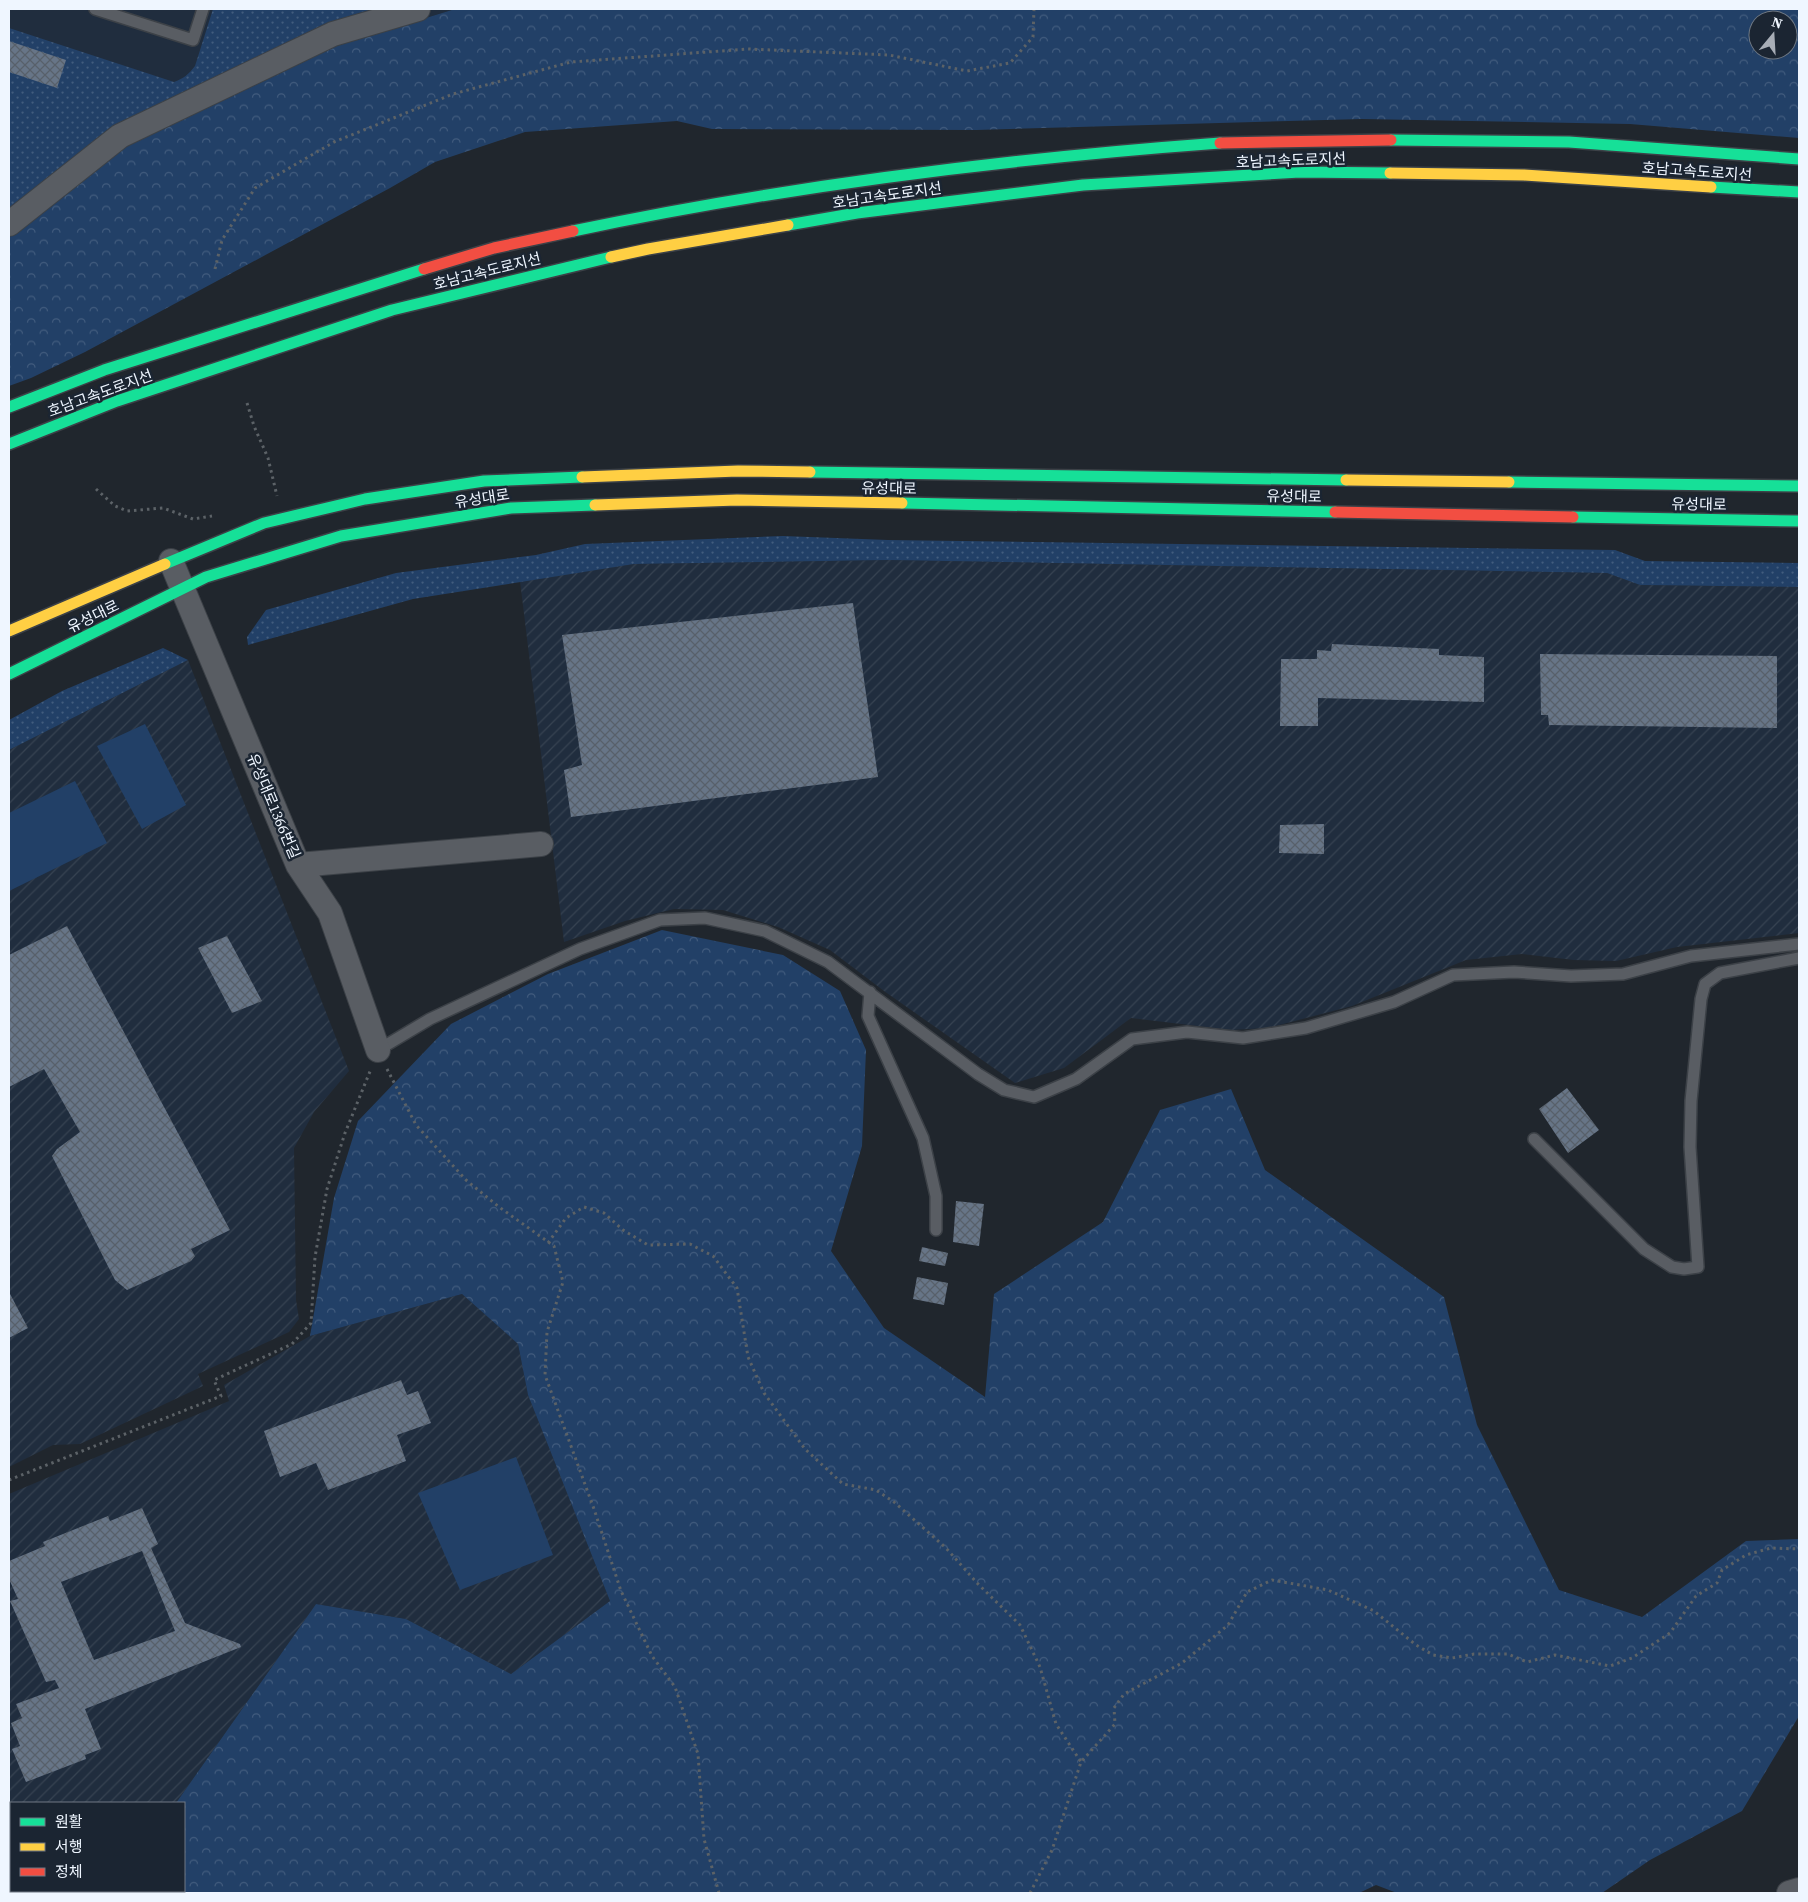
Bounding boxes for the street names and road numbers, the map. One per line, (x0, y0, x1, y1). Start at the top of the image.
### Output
street label: 호남고속도로지선 (1235, 148, 1347, 172)
street label: 호남고속도로지선 (1641, 157, 1753, 185)
street label: 호남고속도로지선 (831, 177, 943, 213)
street label: 호남고속도로지선 (431, 247, 543, 295)
street label: 호남고속도로지선 (45, 364, 155, 422)
street label: 유성대로 (861, 477, 917, 499)
street label: 유성대로 (453, 483, 511, 513)
street label: 유성대로 (1266, 485, 1322, 507)
street label: 유성대로 (1671, 493, 1727, 515)
street label: 유성대로 (64, 594, 122, 638)
street label: 유성대로1366번길 (242, 750, 306, 862)

